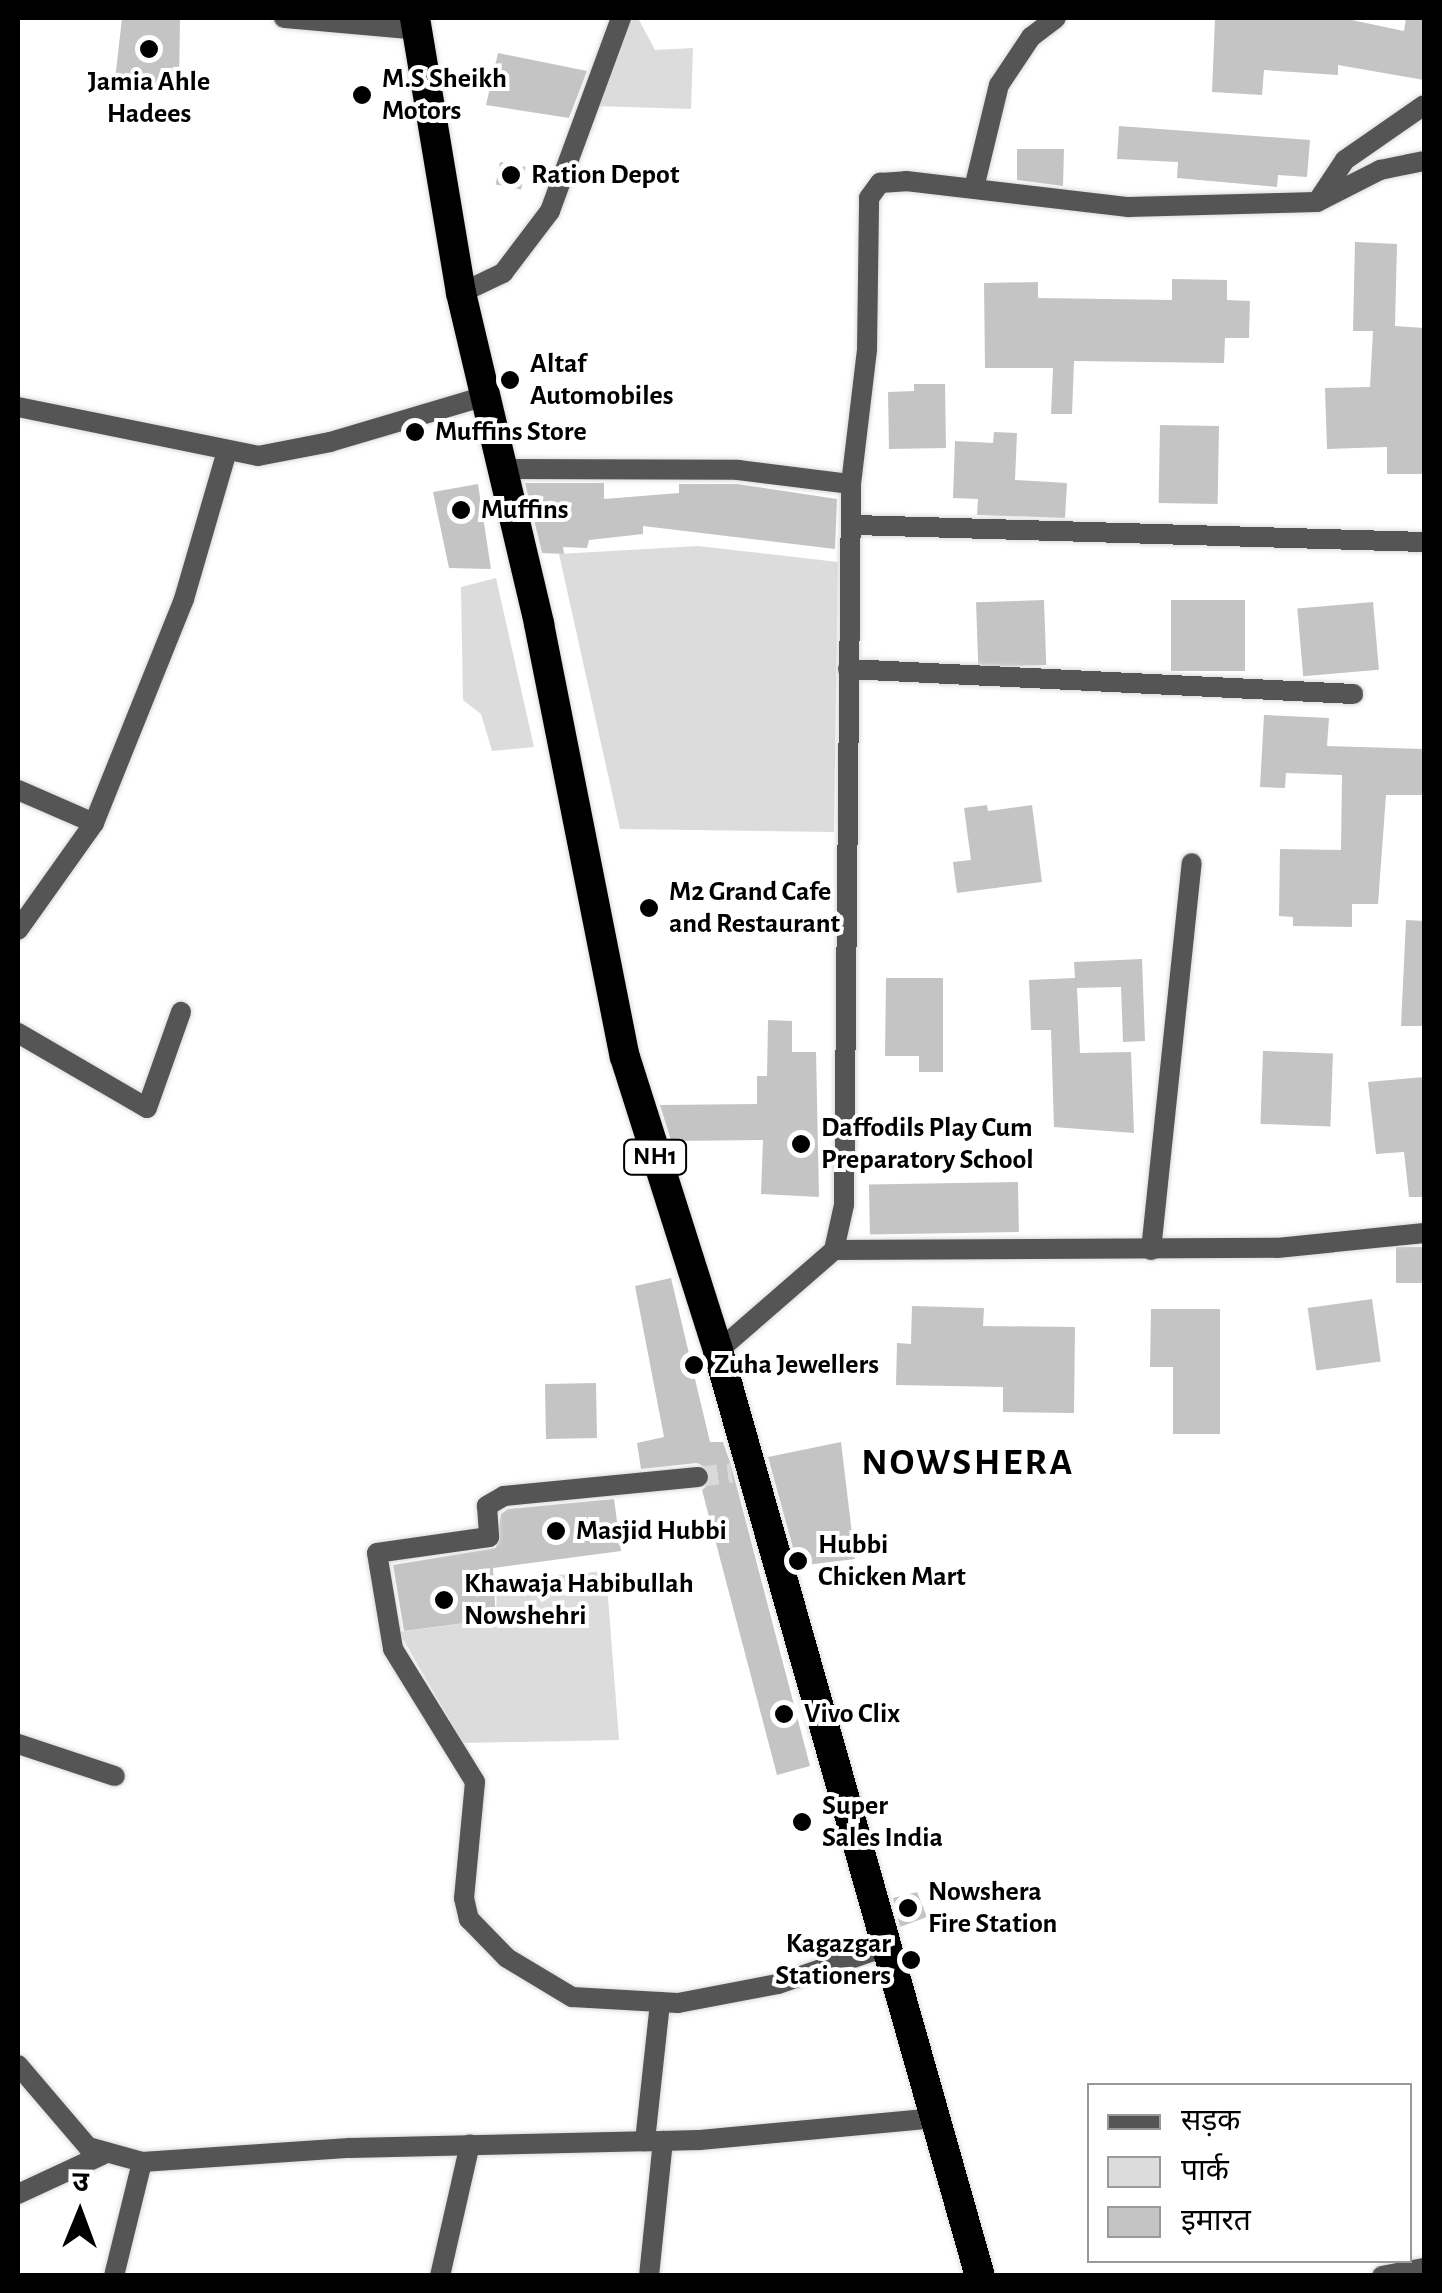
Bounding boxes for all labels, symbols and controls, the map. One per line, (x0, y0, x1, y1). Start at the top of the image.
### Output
marker: Jamia Ahle Hadees (138, 38, 160, 60)
place label: M.S Sheikh Motors (382, 62, 507, 128)
place label: Jamia Ahle Hadees (88, 65, 210, 131)
marker: M.S Sheikh Motors (351, 84, 373, 106)
place label: Ration Depot (531, 158, 679, 192)
marker: Ration Depot (500, 164, 522, 186)
place label: Altaf Automobiles (530, 347, 673, 413)
marker: Altaf Automobiles (499, 369, 521, 391)
place label: Muffins Store (435, 415, 587, 449)
marker: Muffins Store (404, 421, 426, 443)
place label: Muffins (481, 493, 569, 527)
marker: Muffins (450, 499, 472, 521)
place label: M2 Grand Cafe and Restaurant (669, 875, 840, 941)
marker: M2 Grand Cafe and Restaurant (638, 897, 660, 919)
place label: Daffodils Play Cum Preparatory School (821, 1111, 1034, 1177)
marker: Daffodils Play Cum Preparatory School (790, 1133, 812, 1155)
road number: NH1 (622, 1137, 688, 1177)
place label: Zuha Jewellers (714, 1348, 879, 1382)
marker: Zuha Jewellers (683, 1354, 705, 1376)
district label: NOWSHERA (861, 1441, 1075, 1487)
place label: Masjid Hubbi (576, 1514, 727, 1548)
marker: Masjid Hubbi (545, 1520, 567, 1542)
place label: Hubbi Chicken Mart (818, 1528, 966, 1594)
marker: Hubbi Chicken Mart (787, 1550, 809, 1572)
place label: Khawaja Habibullah Nowshehri (464, 1567, 694, 1633)
marker: Khawaja Habibullah Nowshehri (433, 1589, 455, 1611)
place label: Vivo Clix (804, 1697, 900, 1731)
marker: Vivo Clix (773, 1703, 795, 1725)
place label: Super Sales India (822, 1789, 943, 1855)
marker: Super Sales India (791, 1811, 813, 1833)
place label: Nowshera Fire Station (928, 1875, 1057, 1941)
marker: Nowshera Fire Station (897, 1897, 919, 1919)
place label: Kagazgar Stationers (775, 1927, 891, 1993)
marker: Kagazgar Stationers (900, 1949, 922, 1971)
legend (1087, 2083, 1412, 2263)
text: सड़क (1181, 2106, 1240, 2136)
text: पार्क (1181, 2156, 1229, 2186)
north arrow (30, 2163, 130, 2263)
text: उ (72, 2169, 89, 2197)
text: इमारत (1181, 2206, 1251, 2236)

